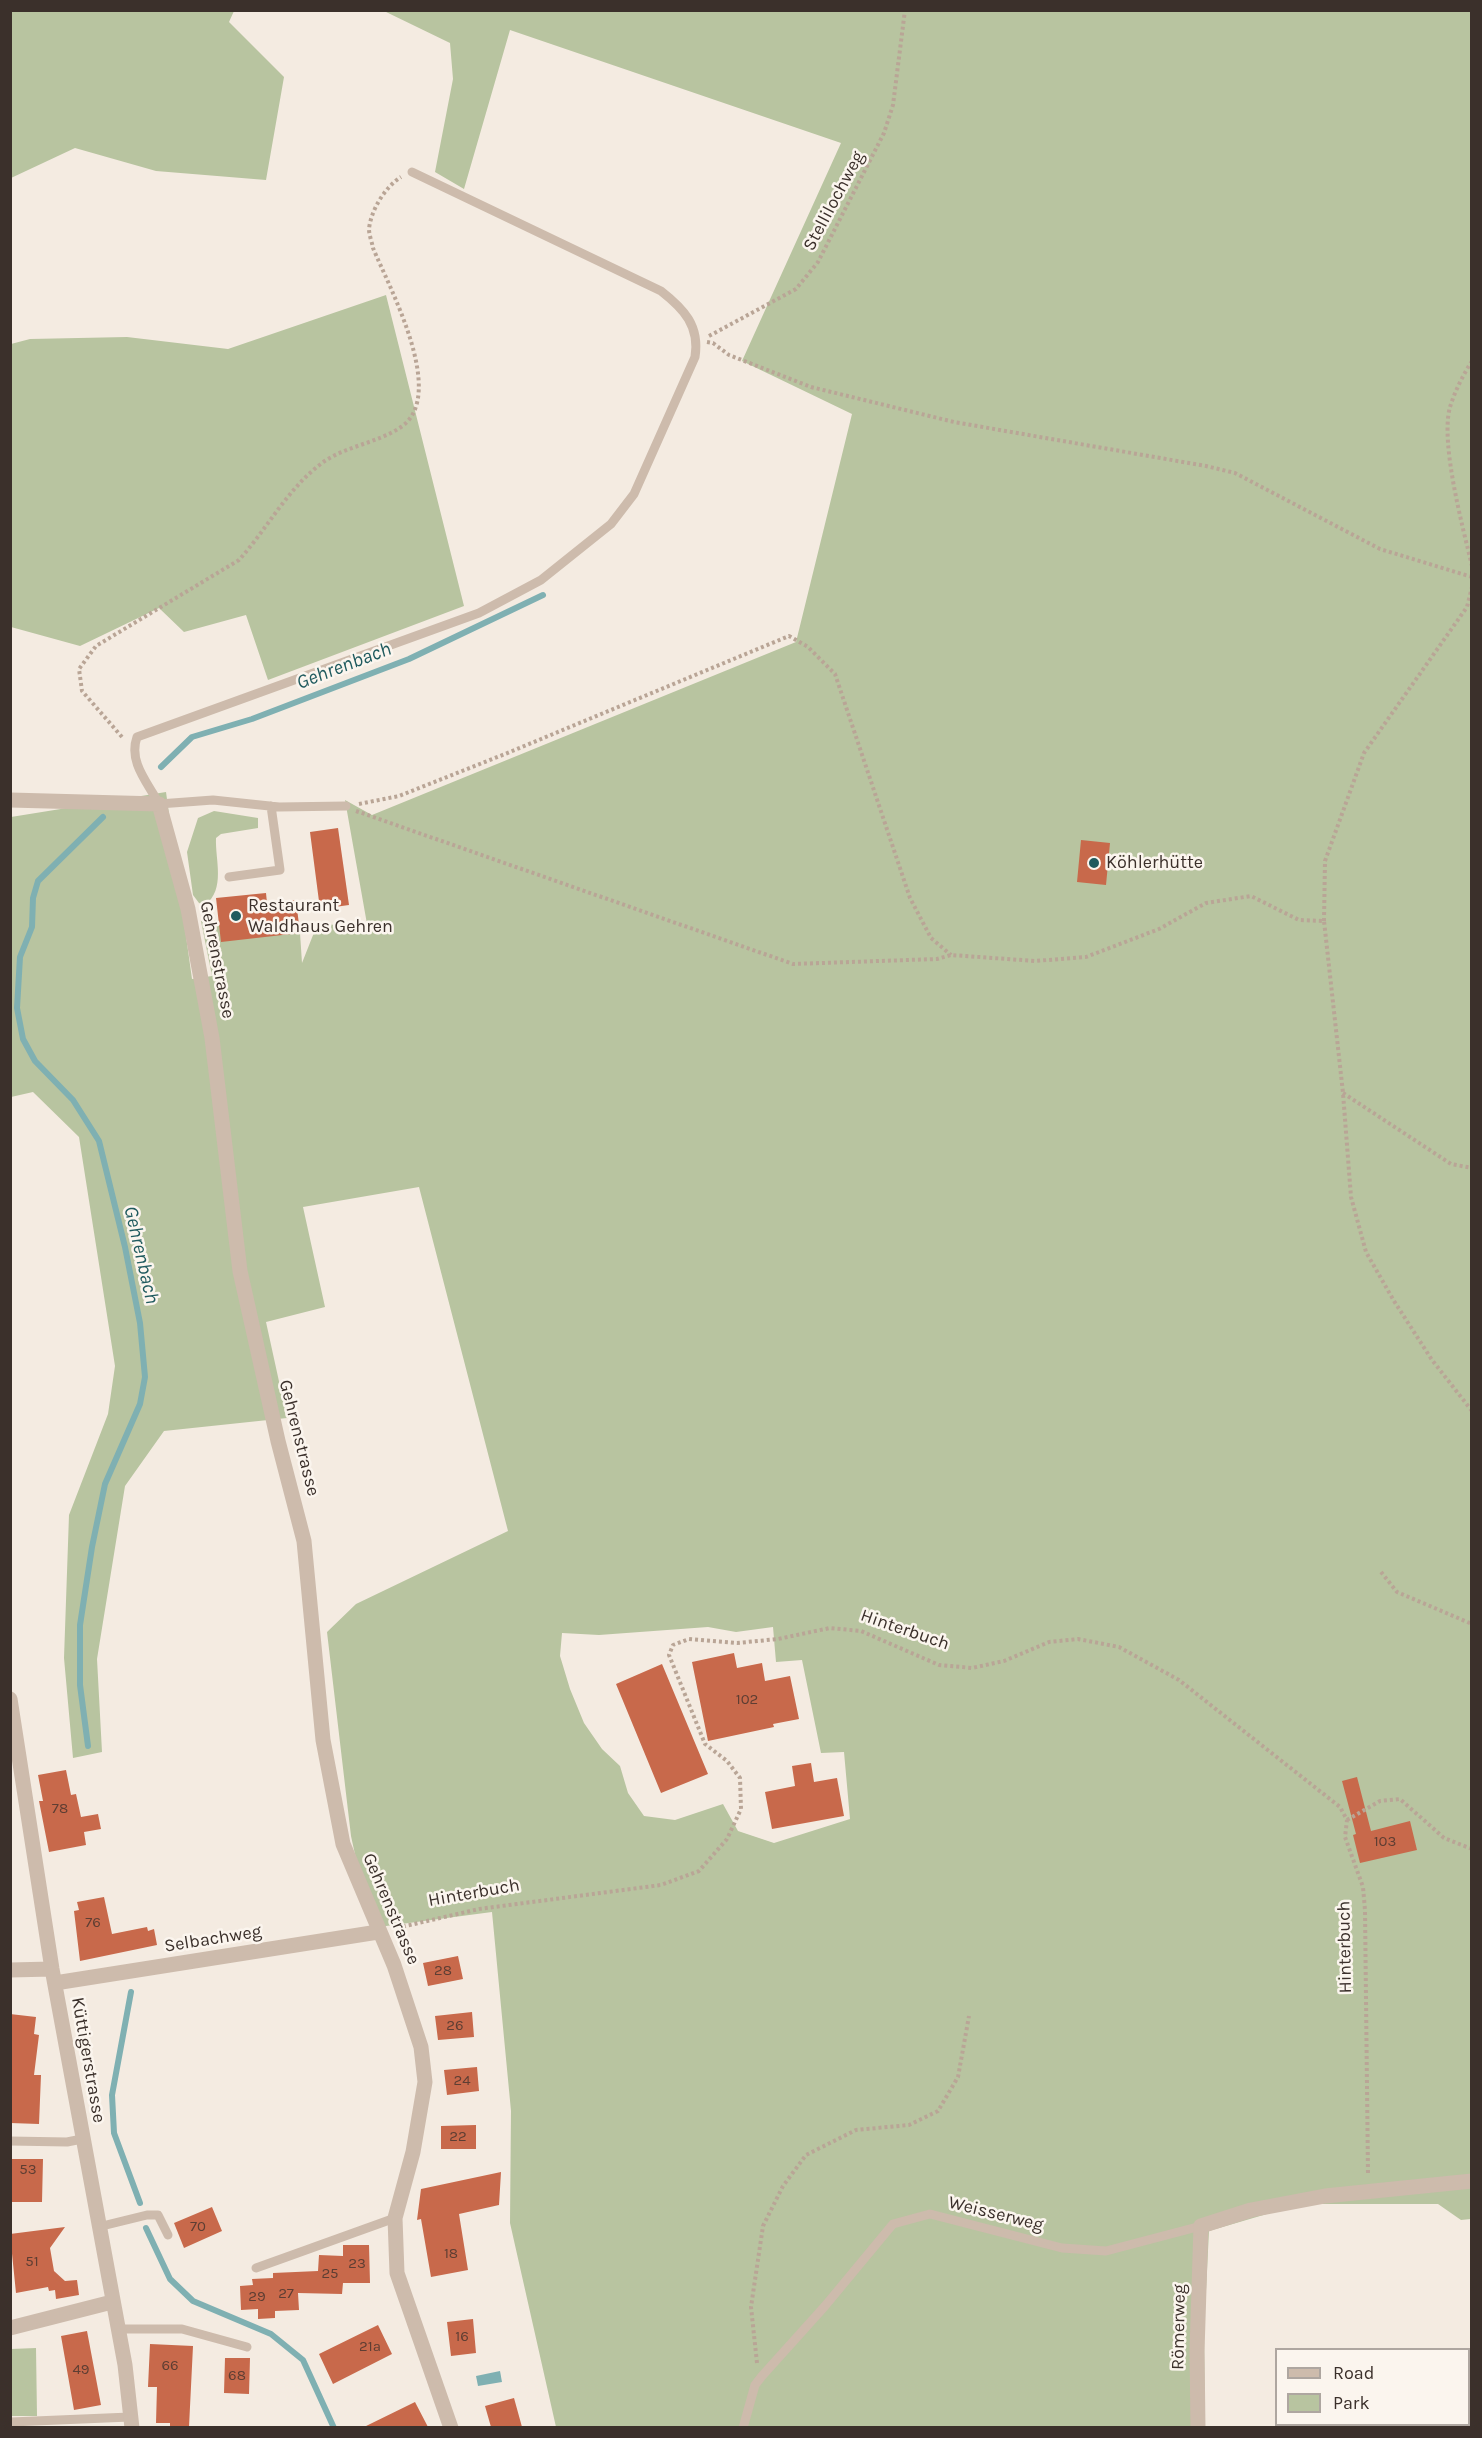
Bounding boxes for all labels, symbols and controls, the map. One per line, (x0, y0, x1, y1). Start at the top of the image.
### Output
street label: Stellilochweg (799, 147, 869, 255)
water label: Gehrenbach (293, 637, 395, 695)
place label: Köhlerhütte (1106, 852, 1203, 874)
marker: Köhlerhütte (1087, 856, 1101, 870)
place label: Restaurant Waldhaus Gehren (248, 895, 393, 938)
street label: Gehrenstrasse (195, 899, 239, 1021)
marker: Restaurant Waldhaus Gehren (229, 909, 243, 923)
water label: Gehrenbach (118, 1204, 164, 1306)
street label: Gehrenstrasse (274, 1378, 324, 1498)
street label: Hinterbuch (858, 1605, 952, 1655)
house number: 102 (736, 1691, 758, 1709)
house number: 78 (52, 1800, 68, 1818)
house number: 103 (1374, 1833, 1396, 1851)
street label: Gehrenstrasse (358, 1850, 424, 1968)
street label: Hinterbuch (427, 1874, 521, 1912)
street label: Hinterbuch (1333, 1901, 1357, 1993)
house number: 76 (85, 1914, 101, 1932)
street label: Selbachweg (163, 1921, 263, 1957)
house number: 28 (434, 1962, 452, 1980)
street label: Küttigerstrasse (66, 1995, 110, 2125)
house number: 26 (446, 2017, 464, 2035)
house number: 24 (453, 2072, 471, 2090)
house number: 22 (449, 2128, 467, 2146)
house number: 53 (19, 2161, 37, 2179)
street label: Weisserweg (946, 2192, 1046, 2236)
house number: 70 (190, 2218, 206, 2236)
house number: 18 (444, 2245, 458, 2263)
house number: 51 (25, 2253, 39, 2271)
house number: 23 (348, 2255, 366, 2273)
house number: 25 (321, 2265, 339, 2283)
street label: Römerweg (1167, 2284, 1191, 2370)
house number: 27 (278, 2285, 294, 2303)
house number: 29 (248, 2288, 266, 2306)
house number: 16 (455, 2328, 469, 2346)
house number: 21a (359, 2338, 381, 2356)
legend (1275, 2348, 1470, 2426)
house number: 66 (161, 2357, 179, 2375)
house number: 49 (72, 2361, 90, 2379)
text: Road (1333, 2362, 1374, 2384)
house number: 68 (228, 2367, 246, 2385)
text: Park (1333, 2392, 1370, 2414)

